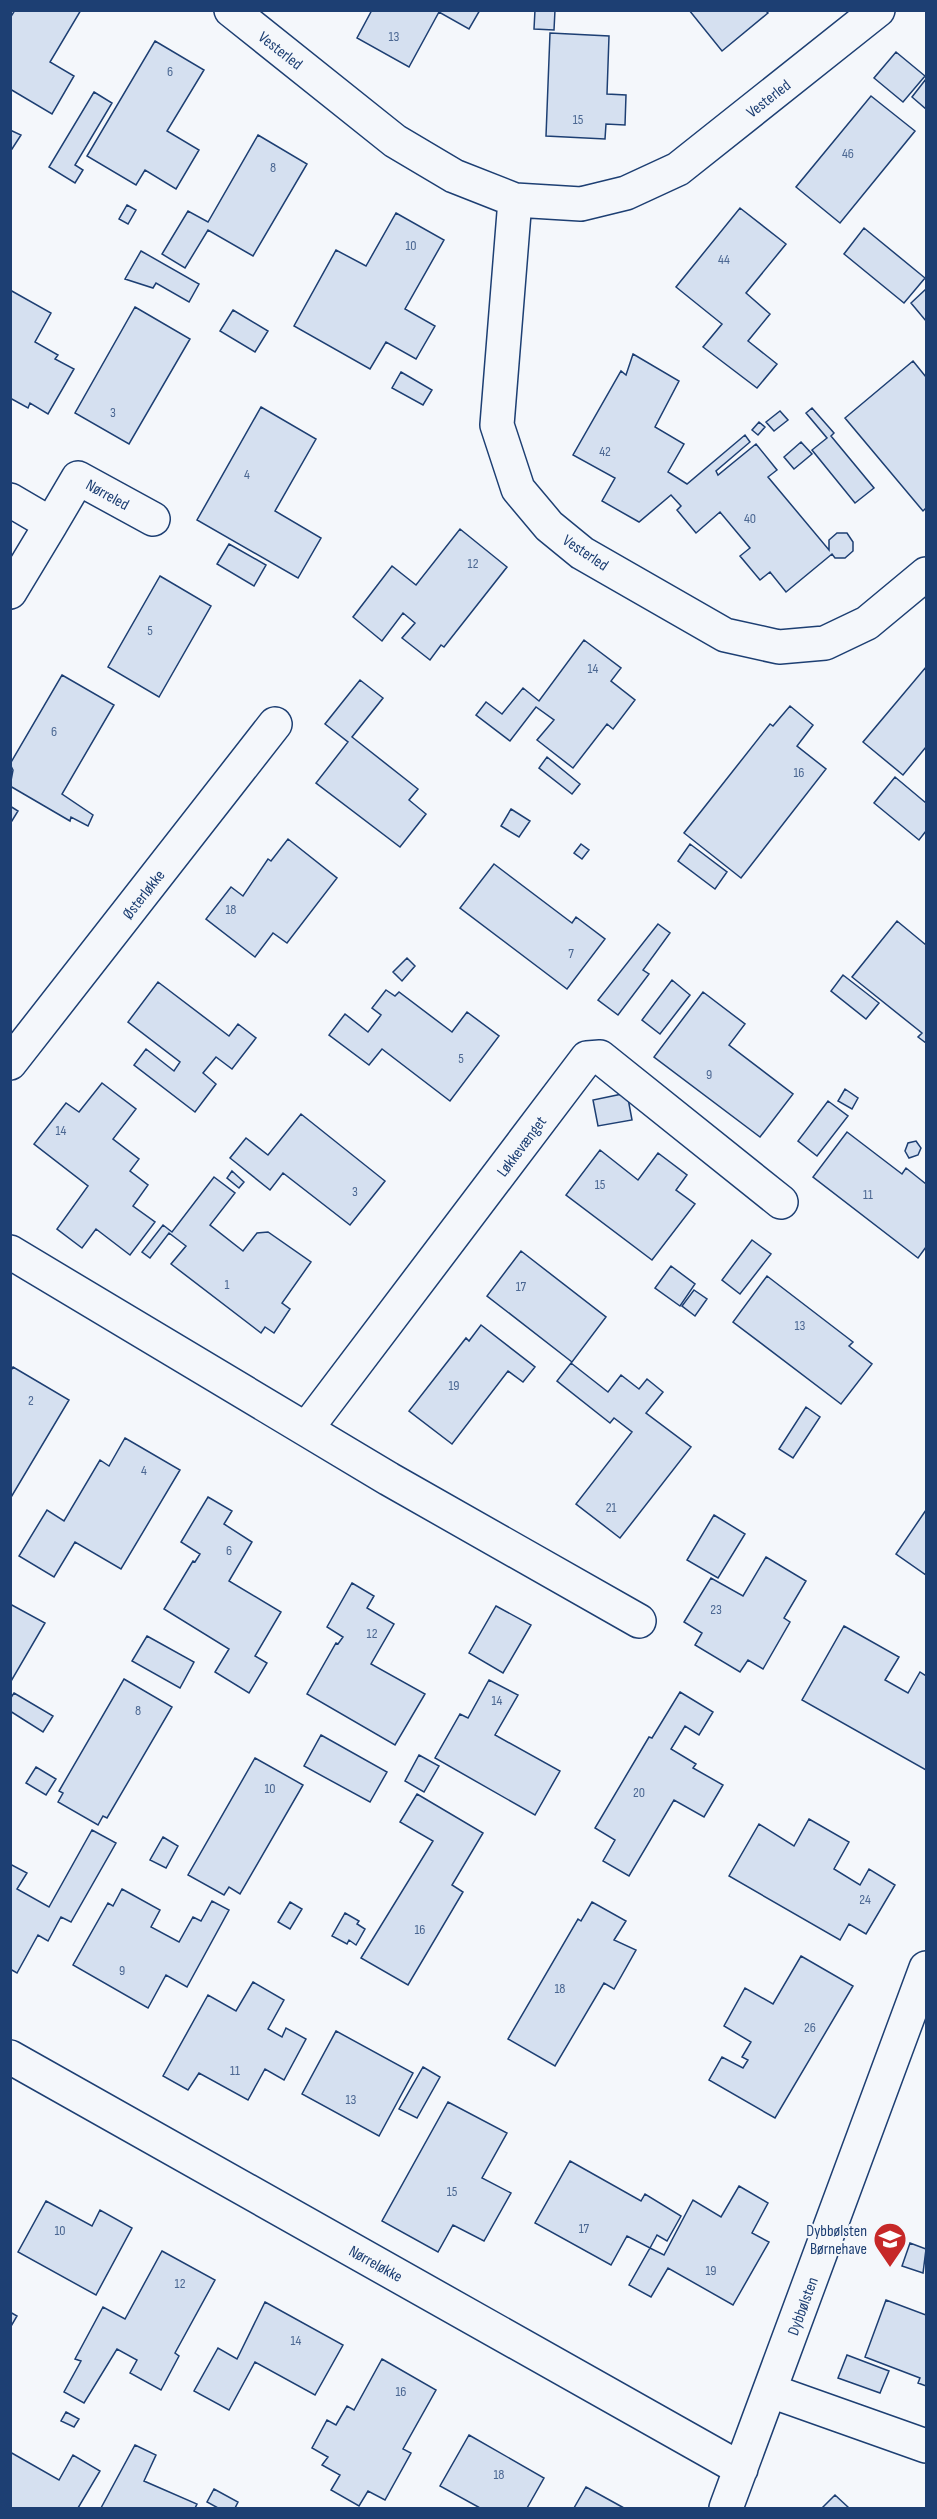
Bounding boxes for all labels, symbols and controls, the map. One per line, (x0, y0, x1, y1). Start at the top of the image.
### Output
street label: Vesterled (254, 28, 306, 74)
house number: 13 (389, 28, 400, 45)
house number: 6 (167, 63, 173, 80)
street label: Vesterled (743, 76, 795, 122)
house number: 15 (573, 111, 584, 128)
house number: 46 (842, 145, 854, 162)
house number: 8 (270, 159, 276, 176)
house number: 10 (405, 237, 417, 254)
house number: 44 (718, 251, 730, 268)
house number: 3 (110, 404, 116, 421)
house number: 42 (599, 443, 611, 460)
house number: 4 (244, 466, 250, 483)
street label: Nørreled (82, 476, 132, 515)
house number: 40 (744, 510, 756, 527)
street label: Vesterled (559, 531, 612, 575)
house number: 12 (468, 555, 479, 572)
house number: 5 (147, 622, 153, 639)
house number: 14 (588, 660, 599, 677)
house number: 6 (51, 723, 57, 740)
house number: 16 (793, 764, 805, 781)
street label: Østerløkke (119, 866, 169, 923)
house number: 18 (225, 901, 237, 918)
house number: 7 (568, 945, 574, 962)
house number: 5 (458, 1050, 464, 1067)
house number: 9 (706, 1066, 712, 1083)
street label: Løkkevænget (493, 1113, 551, 1181)
house number: 14 (56, 1122, 67, 1139)
house number: 15 (595, 1176, 606, 1193)
house number: 3 (352, 1183, 358, 1200)
house number: 11 (863, 1186, 873, 1203)
house number: 1 (225, 1276, 230, 1293)
house number: 17 (516, 1278, 527, 1295)
house number: 13 (795, 1317, 806, 1334)
house number: 19 (448, 1377, 460, 1394)
house number: 2 (28, 1392, 34, 1409)
house number: 4 (141, 1462, 147, 1479)
house number: 21 (606, 1499, 616, 1516)
house number: 6 (226, 1542, 232, 1559)
house number: 23 (710, 1601, 722, 1618)
house number: 12 (367, 1625, 378, 1642)
house number: 14 (492, 1692, 503, 1709)
house number: 8 (135, 1702, 141, 1719)
house number: 10 (264, 1780, 276, 1797)
house number: 20 (633, 1784, 645, 1801)
house number: 24 (859, 1891, 871, 1908)
house number: 16 (414, 1921, 426, 1938)
house number: 9 (119, 1962, 125, 1979)
house number: 18 (554, 1980, 566, 1997)
house number: 26 (804, 2019, 816, 2036)
house number: 11 (230, 2062, 240, 2079)
house number: 13 (346, 2091, 357, 2108)
house number: 15 (447, 2183, 458, 2200)
house number: 17 (579, 2220, 590, 2237)
school or university icon: Dybbølsten Børnehave (872, 2221, 908, 2268)
house number: 10 (54, 2222, 66, 2239)
place label: Dybbølsten Børnehave (806, 2222, 867, 2259)
street label: Nørreløkke (345, 2242, 405, 2287)
house number: 19 (705, 2262, 717, 2279)
house number: 12 (175, 2275, 186, 2292)
street label: Dybbølsten (784, 2275, 823, 2338)
house number: 14 (291, 2332, 302, 2349)
house number: 16 (395, 2383, 407, 2400)
house number: 18 (493, 2466, 505, 2483)

